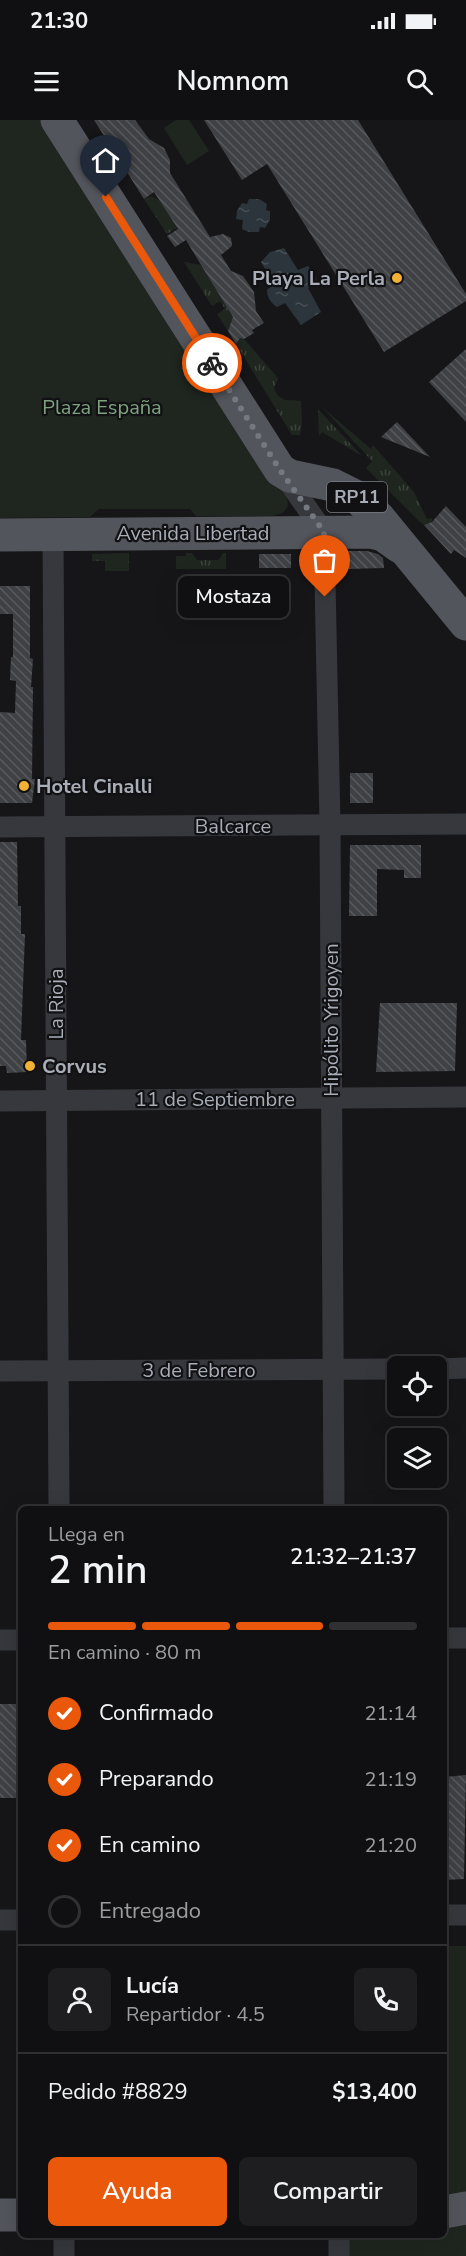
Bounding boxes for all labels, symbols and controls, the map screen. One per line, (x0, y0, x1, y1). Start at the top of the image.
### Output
text: 21:30 (30, 6, 88, 36)
text: Nomnom (177, 63, 289, 100)
icon: menu (30, 65, 63, 98)
icon: search (403, 65, 436, 98)
pin (80, 135, 131, 197)
icon: home (89, 144, 122, 177)
place label: Playa La Perla (252, 265, 385, 292)
marker: Playa La Perla (390, 271, 404, 285)
courier (182, 333, 242, 393)
icon: bike (196, 347, 229, 380)
park label: Plaza España (42, 394, 162, 421)
road number: RP11 (327, 482, 387, 512)
street label: Avenida Libertad (117, 520, 270, 547)
pin (299, 535, 350, 597)
icon: bag (308, 544, 341, 577)
callout: Mostaza (178, 576, 289, 618)
text: Mostaza (195, 583, 272, 610)
place label: Hotel Cinalli (36, 773, 152, 800)
marker: Hotel Cinalli (17, 779, 31, 793)
street label: Balcarce (195, 813, 271, 840)
street label: Hipólito Yrigoyen (318, 943, 345, 1097)
street label: La Rioja (43, 968, 70, 1040)
place label: Corvus (42, 1053, 107, 1080)
marker: Corvus (23, 1059, 37, 1073)
street label: 11 de Septiembre (135, 1086, 295, 1113)
map controls (387, 1356, 447, 1488)
button: locate (387, 1356, 447, 1416)
street label: 3 de Febrero (142, 1357, 256, 1384)
button: layers (387, 1428, 447, 1488)
text: Llega en (48, 1521, 125, 1548)
text: 21:32–21:37 (290, 1542, 417, 1572)
text: 2 min (48, 1544, 147, 1597)
text: En camino · 80 m (48, 1639, 201, 1666)
icon: check (48, 1697, 81, 1730)
text: Confirmado (99, 1698, 214, 1728)
text: 21:14 (364, 1700, 417, 1727)
icon: check (48, 1763, 81, 1796)
text: Preparando (99, 1764, 214, 1794)
text: 21:19 (364, 1766, 417, 1793)
icon: check (48, 1829, 81, 1862)
text: En camino (99, 1830, 200, 1860)
text: 21:20 (364, 1832, 417, 1859)
text: Entregado (99, 1896, 201, 1926)
button: person (48, 1968, 111, 2031)
button: phone (354, 1968, 417, 2031)
text: Lucía (126, 1971, 179, 2001)
text: Repartidor · 4.5 (126, 2001, 265, 2028)
text: Pedido #8829 (48, 2077, 188, 2107)
text: $13,400 (332, 2077, 417, 2107)
button: Ayuda (48, 2157, 227, 2226)
button: Compartir (239, 2157, 417, 2226)

